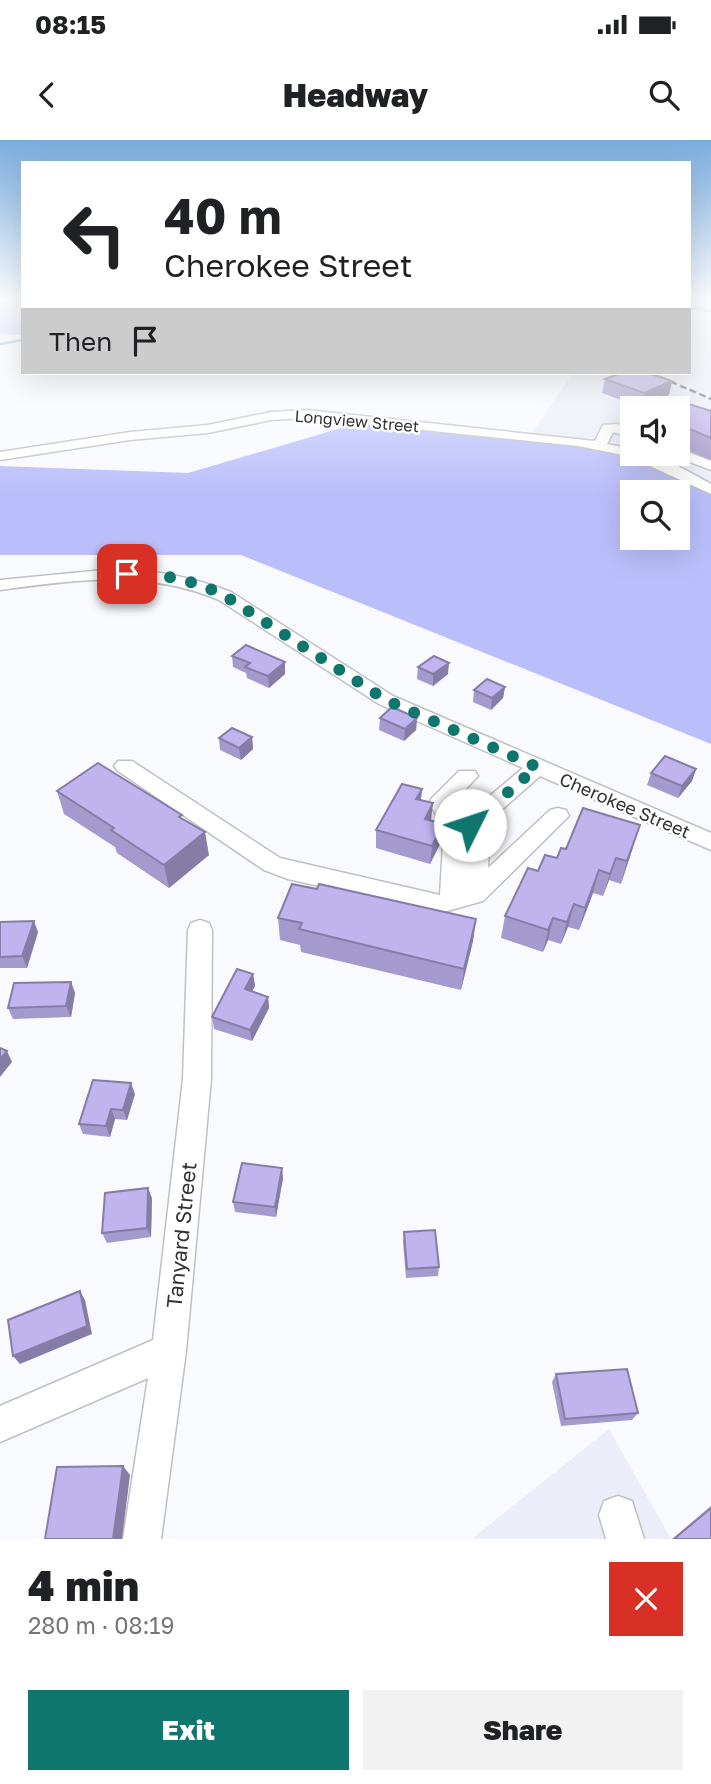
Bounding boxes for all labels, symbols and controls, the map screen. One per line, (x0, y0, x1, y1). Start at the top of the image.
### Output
text: 08:15 (35, 9, 106, 40)
icon: back (28, 76, 66, 114)
text: Headway (283, 76, 428, 114)
icon: search (645, 76, 683, 114)
text: 40 m (164, 186, 282, 245)
icon: left (49, 189, 140, 280)
text: Cherokee Street (164, 246, 413, 284)
icon: arrive (126, 322, 164, 360)
text: Then (49, 326, 112, 357)
map controls (620, 396, 690, 550)
button: sound (620, 396, 690, 466)
street label: Longview Street (294, 406, 420, 436)
button: search (620, 480, 690, 550)
pin (97, 544, 157, 604)
icon: arrive (108, 555, 146, 593)
street label: Cherokee Street (556, 768, 694, 842)
position arrow (433, 788, 507, 862)
street label: Tanyard Street (160, 1161, 202, 1309)
text: 4 min (28, 1560, 139, 1610)
button: close (609, 1562, 683, 1636)
text: 280 m · 08:19 (28, 1611, 174, 1639)
button: Exit (28, 1690, 349, 1770)
button: Share (363, 1690, 683, 1770)

